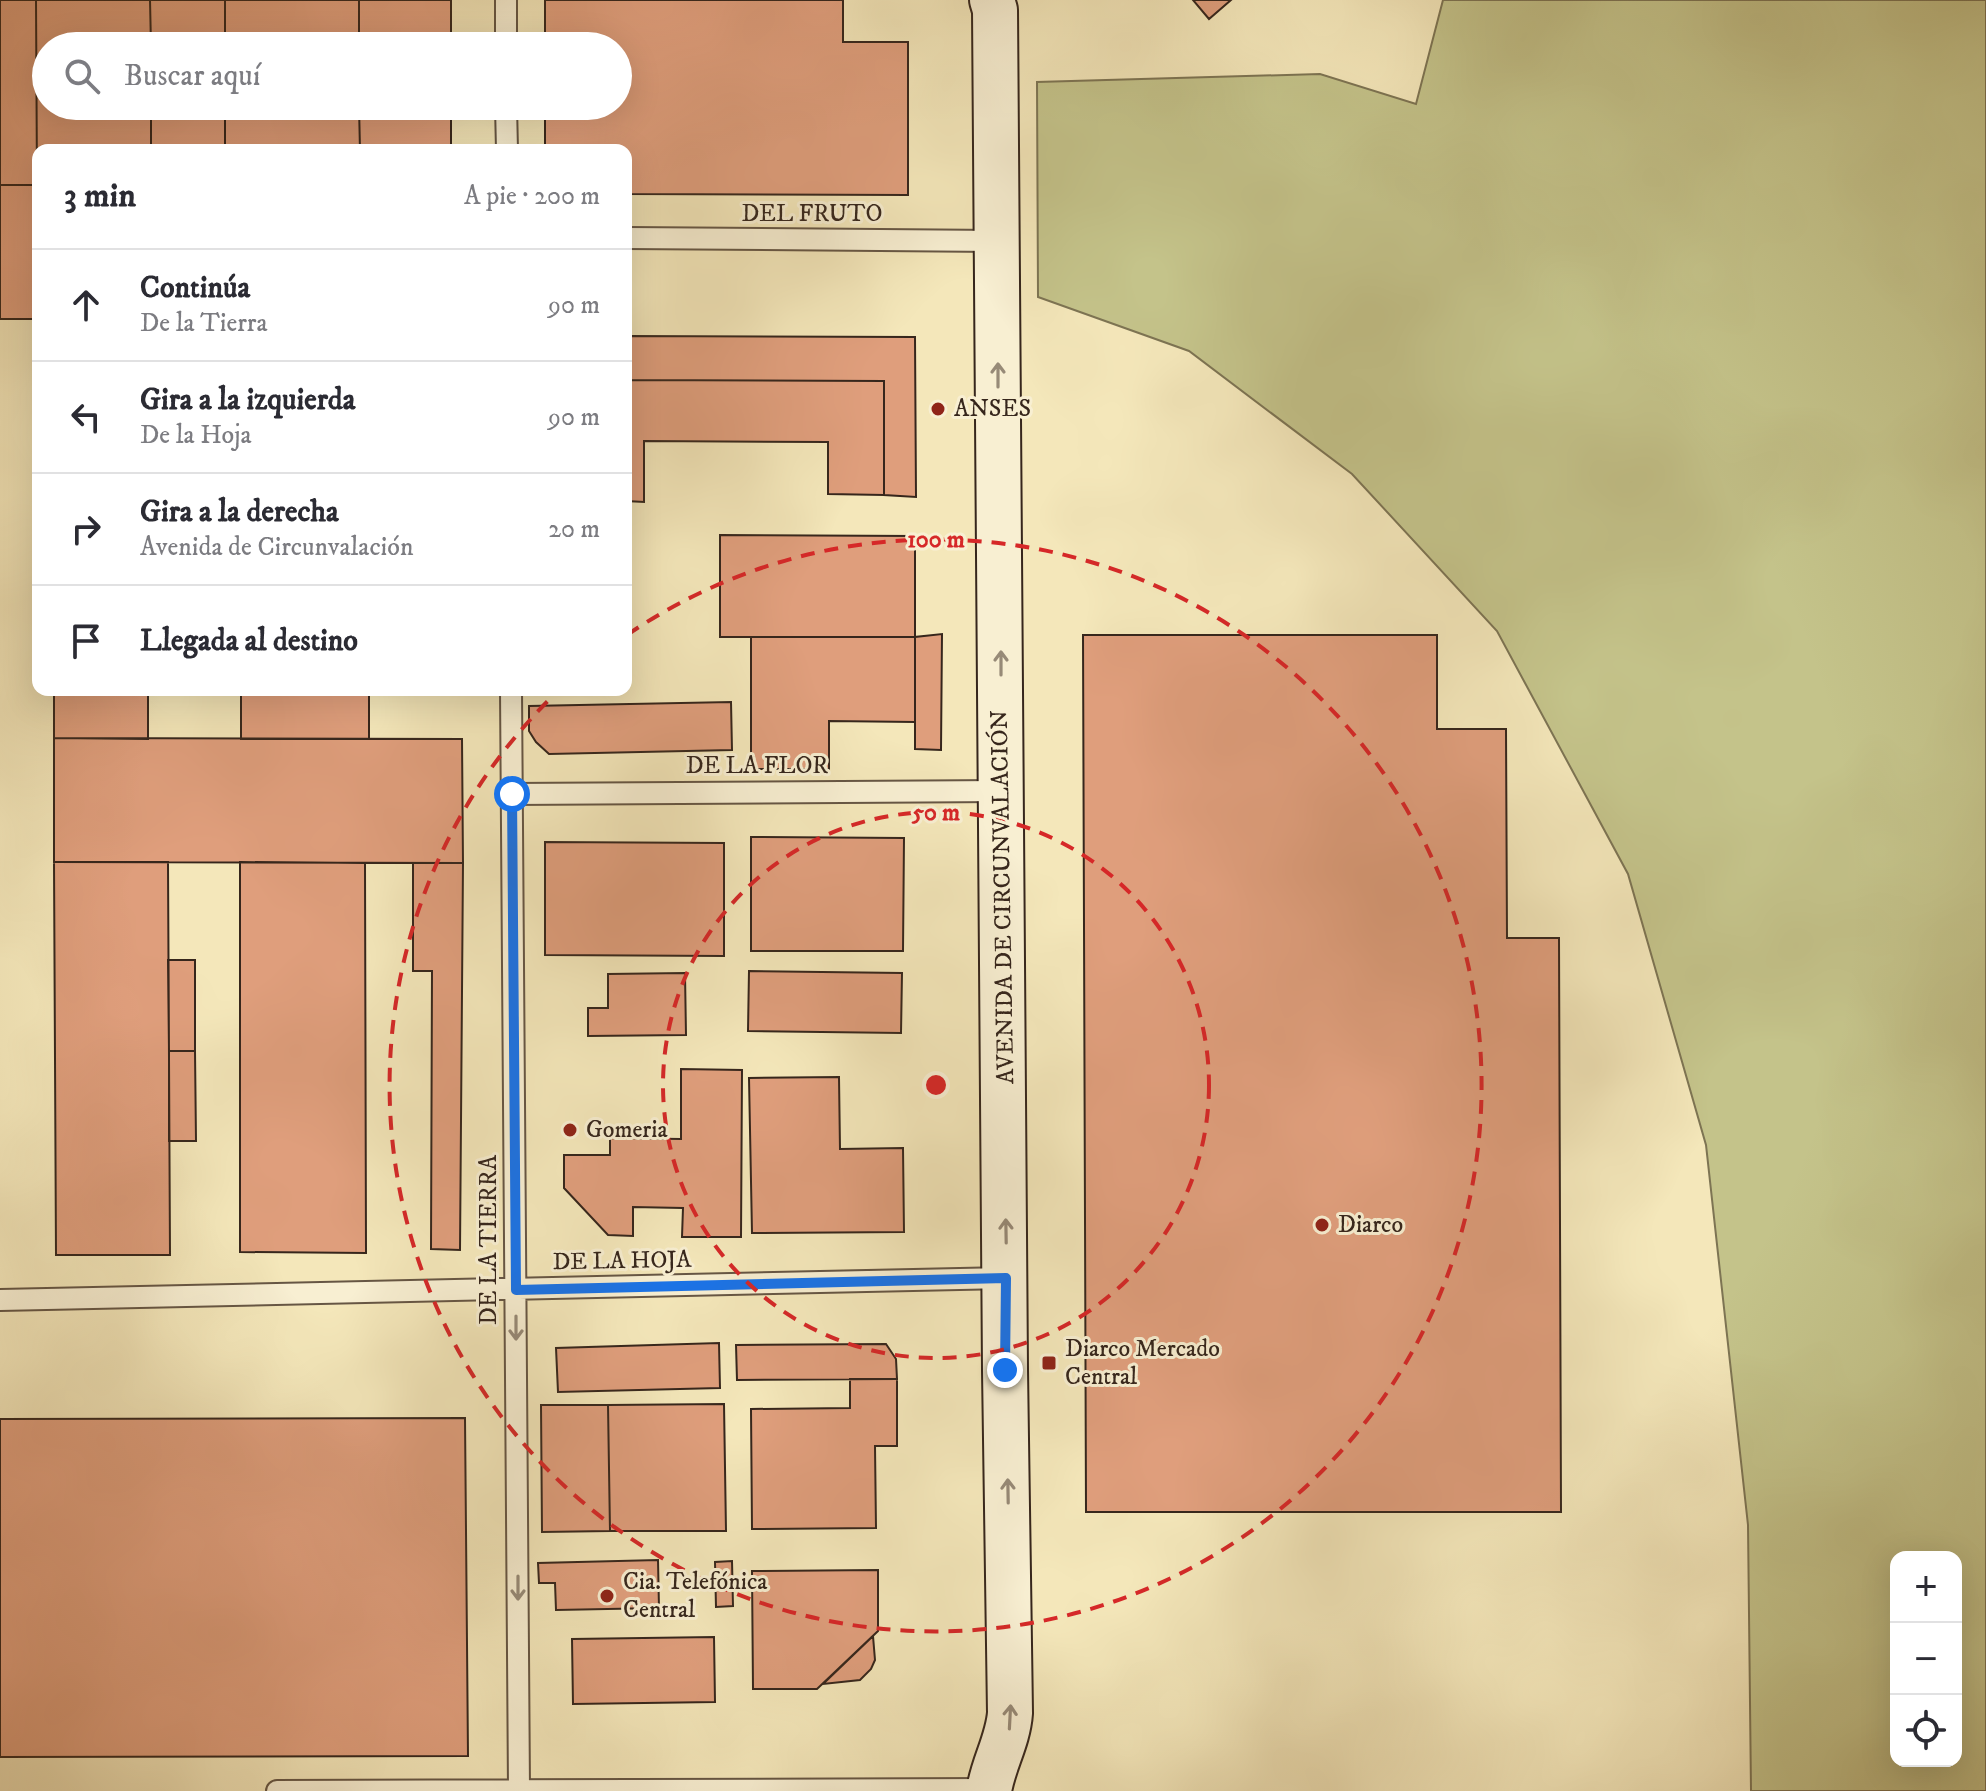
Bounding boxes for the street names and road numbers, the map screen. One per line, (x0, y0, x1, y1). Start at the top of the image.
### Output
street label: DEL FRUTO (741, 199, 883, 229)
street label: AVENIDA DE CIRCUNVALACIÓN (984, 710, 1021, 1084)
street label: DE LA FLOR (686, 751, 828, 781)
street label: DE LA TIERRA (474, 1154, 504, 1325)
street label: DE LA HOJA (552, 1245, 692, 1277)

